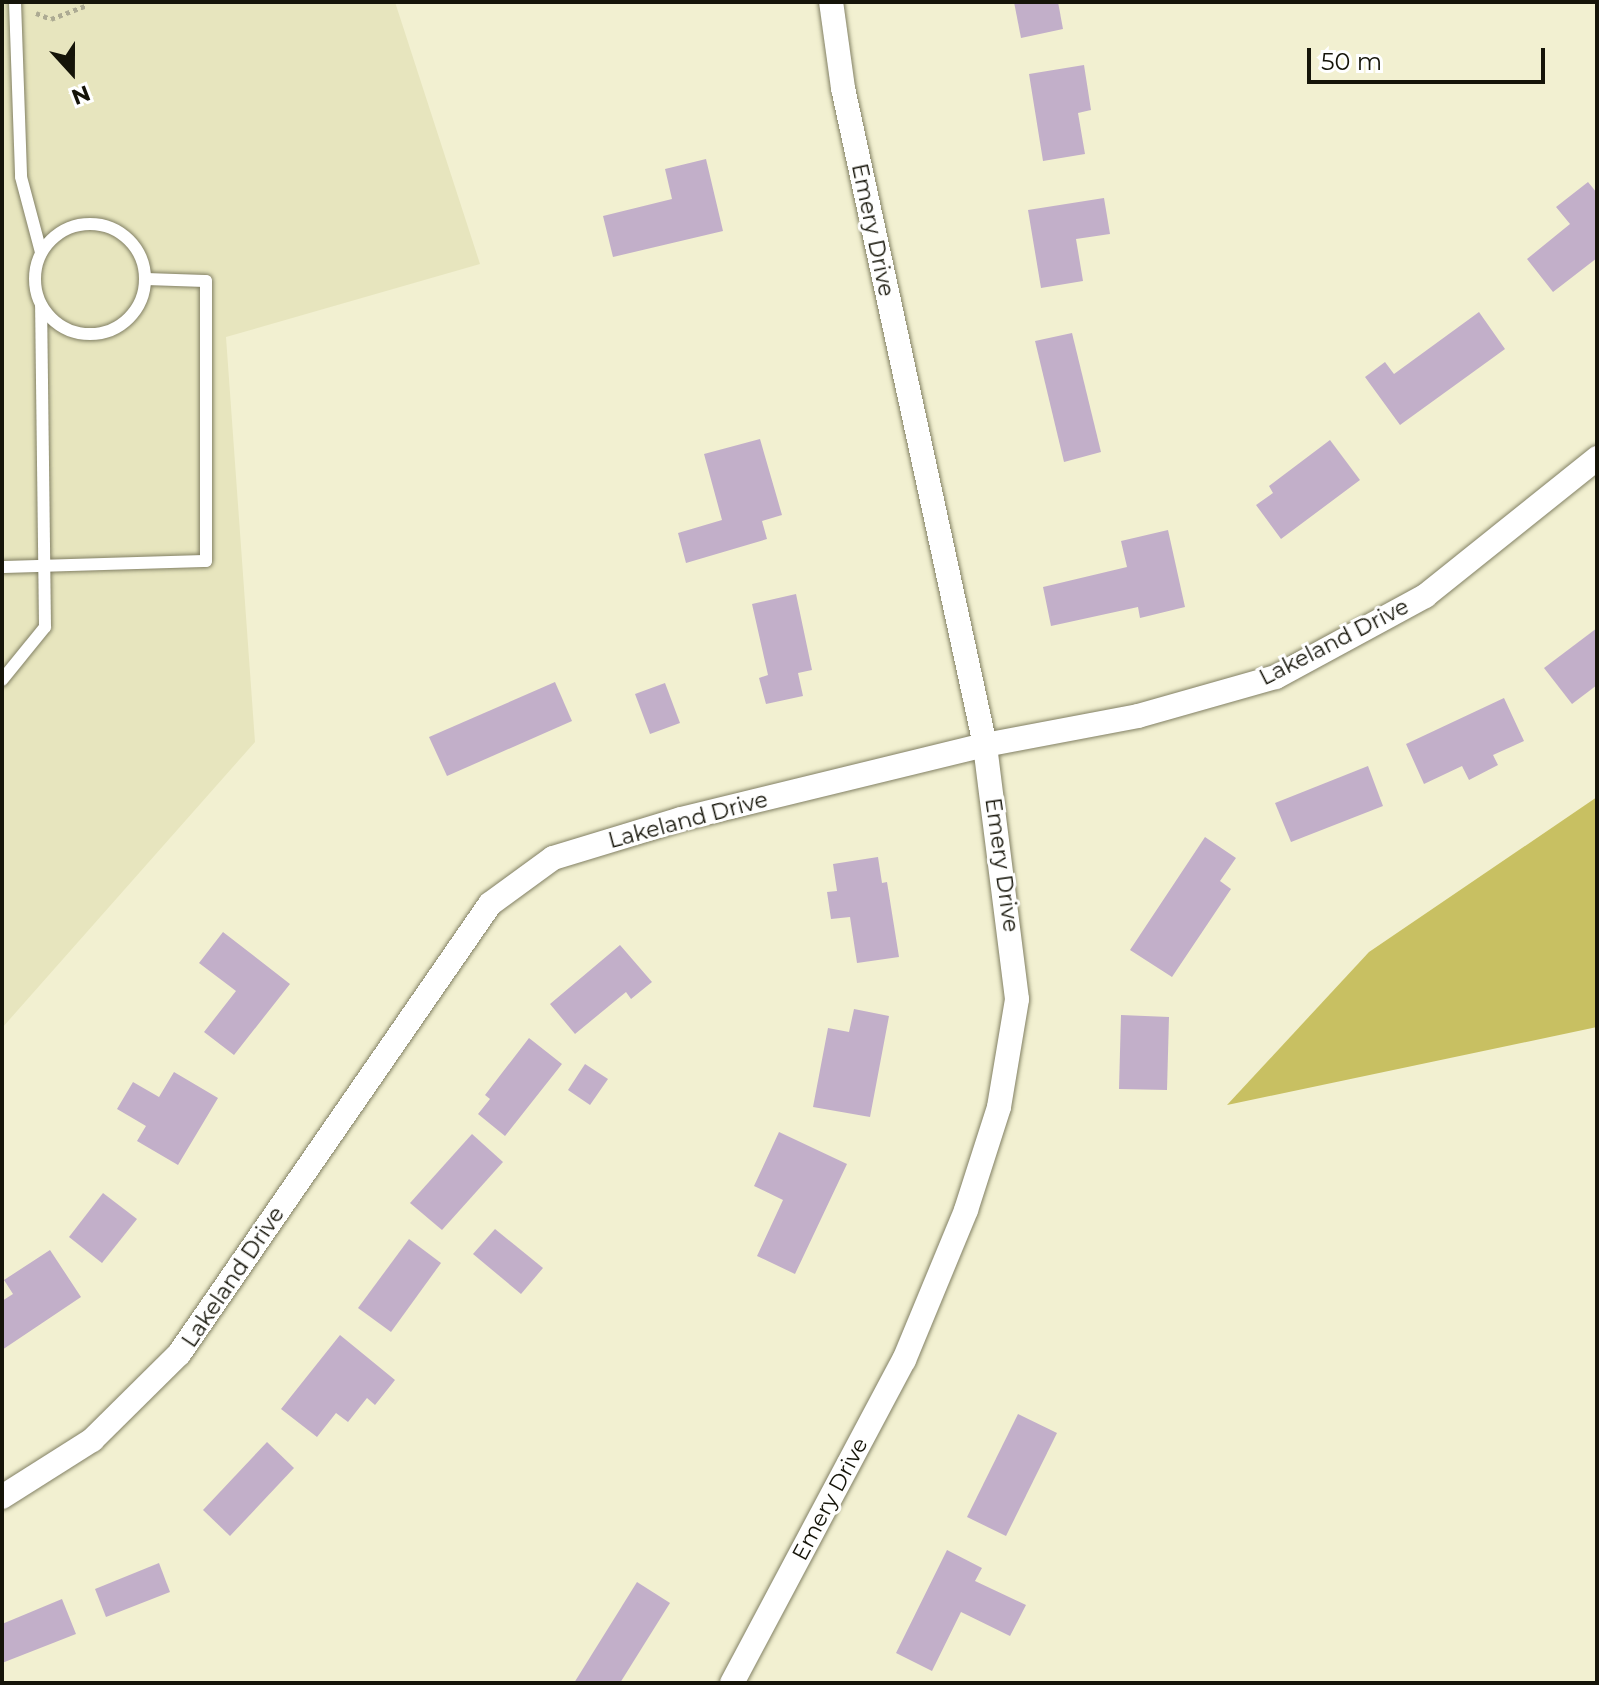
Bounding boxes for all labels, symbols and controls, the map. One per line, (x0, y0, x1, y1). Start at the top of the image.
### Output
north arrow (32, 32, 112, 112)
scale bar (1311, 32, 1549, 82)
text: 50 m (1321, 47, 1382, 76)
text: N (68, 79, 94, 111)
street label: Emery Drive (846, 161, 900, 299)
street label: Lakeland Drive (1255, 593, 1413, 691)
street label: Lakeland Drive (605, 786, 771, 854)
street label: Emery Drive (980, 796, 1024, 934)
street label: Lakeland Drive (176, 1202, 290, 1352)
street label: Emery Drive (787, 1433, 873, 1565)

